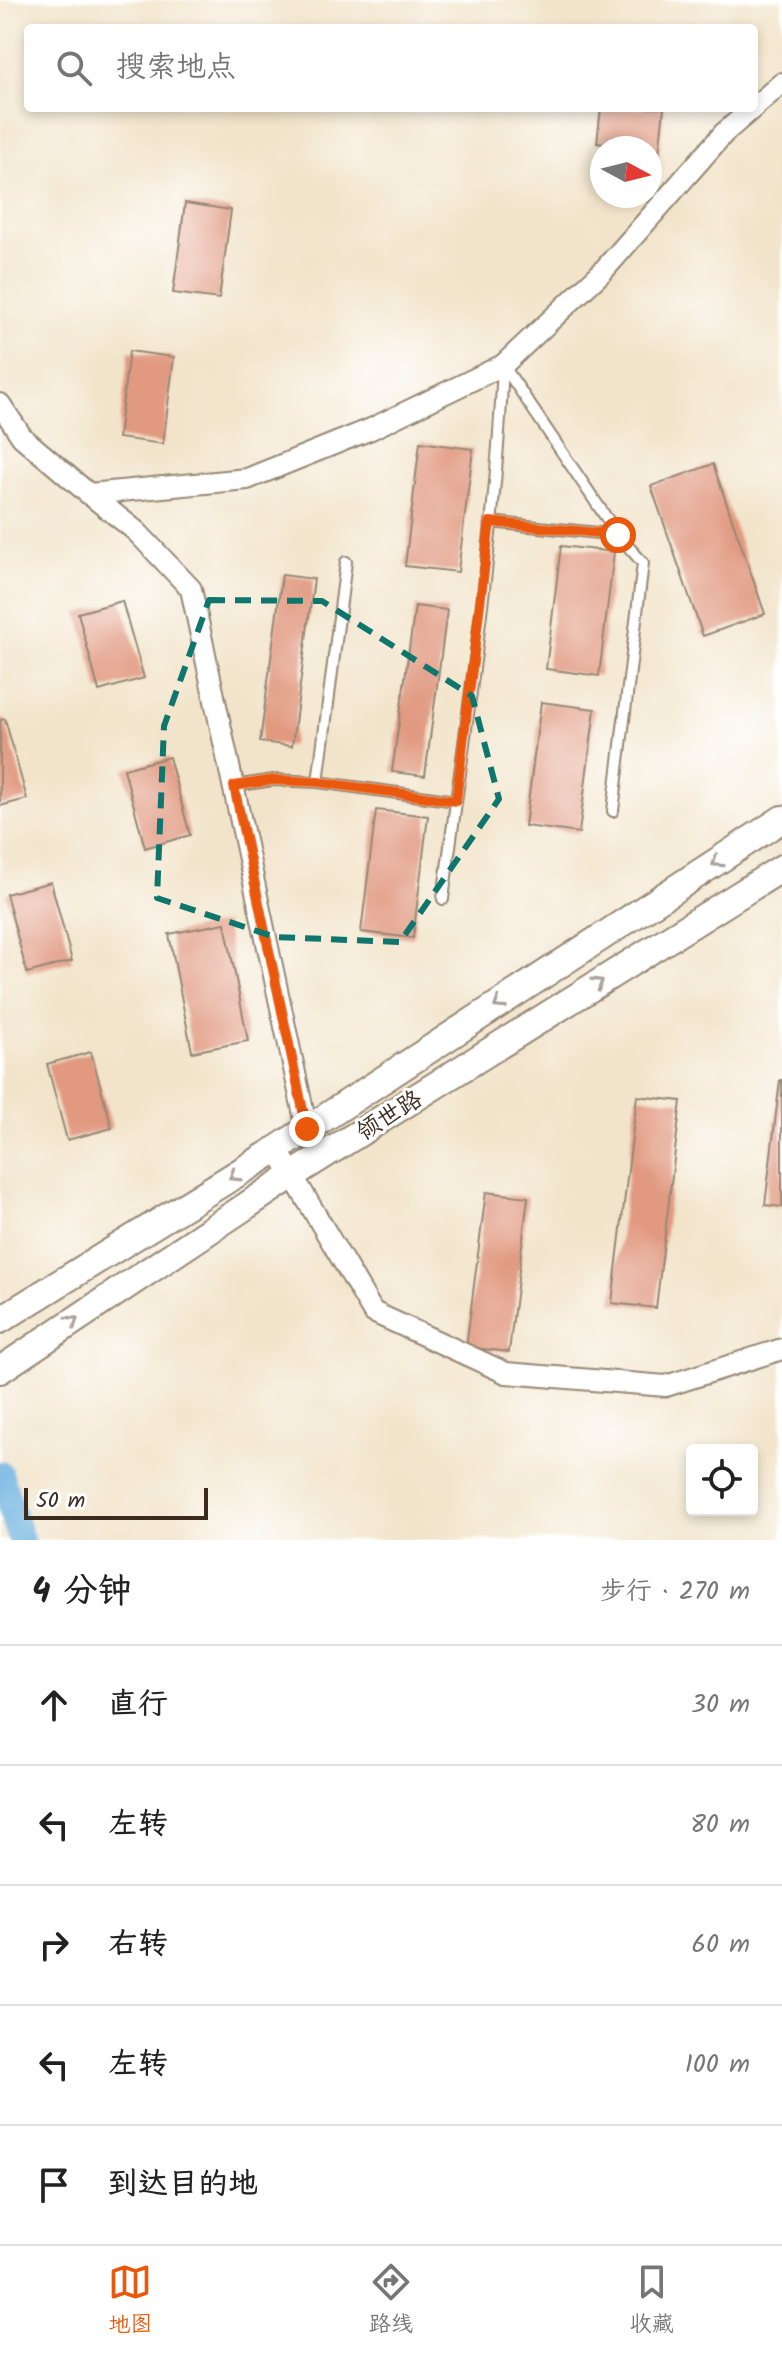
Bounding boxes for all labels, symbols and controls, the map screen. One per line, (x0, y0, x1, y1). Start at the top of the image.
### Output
search box (24, 24, 758, 112)
text: 搜索地点 (116, 44, 236, 92)
icon: search (52, 46, 96, 90)
north arrow (590, 136, 662, 208)
route start (600, 517, 636, 553)
one-way arrow (711, 852, 725, 867)
one-way arrow (589, 978, 604, 993)
one-way arrow (493, 994, 508, 1009)
street label: 领世路 (349, 1081, 431, 1152)
route end (289, 1111, 325, 1147)
one-way arrow (228, 1166, 242, 1181)
one-way arrow (65, 1316, 79, 1331)
map controls (686, 1444, 758, 1516)
button: locate (686, 1444, 758, 1516)
scale bar (24, 1484, 208, 1520)
text: 50 m (36, 1484, 85, 1519)
text: 4 分钟 (32, 1565, 132, 1619)
text: 步行 · 270 m (600, 1571, 750, 1613)
text: 直行 (108, 1681, 168, 1729)
icon: ahead (32, 1683, 76, 1727)
text: 30 m (691, 1684, 750, 1726)
text: 左转 (108, 1801, 168, 1849)
icon: left (32, 1803, 76, 1847)
text: 80 m (690, 1804, 750, 1846)
text: 右转 (108, 1921, 168, 1969)
icon: right (32, 1923, 76, 1967)
text: 60 m (691, 1924, 750, 1966)
text: 左转 (108, 2041, 168, 2089)
icon: left (32, 2043, 76, 2087)
text: 100 m (685, 2044, 750, 2086)
text: 到达目的地 (108, 2161, 258, 2209)
icon: arrive (32, 2163, 76, 2207)
tab: 地图 (108, 2260, 152, 2343)
tab: 路线 (369, 2260, 413, 2343)
tab: 收藏 (630, 2260, 674, 2343)

